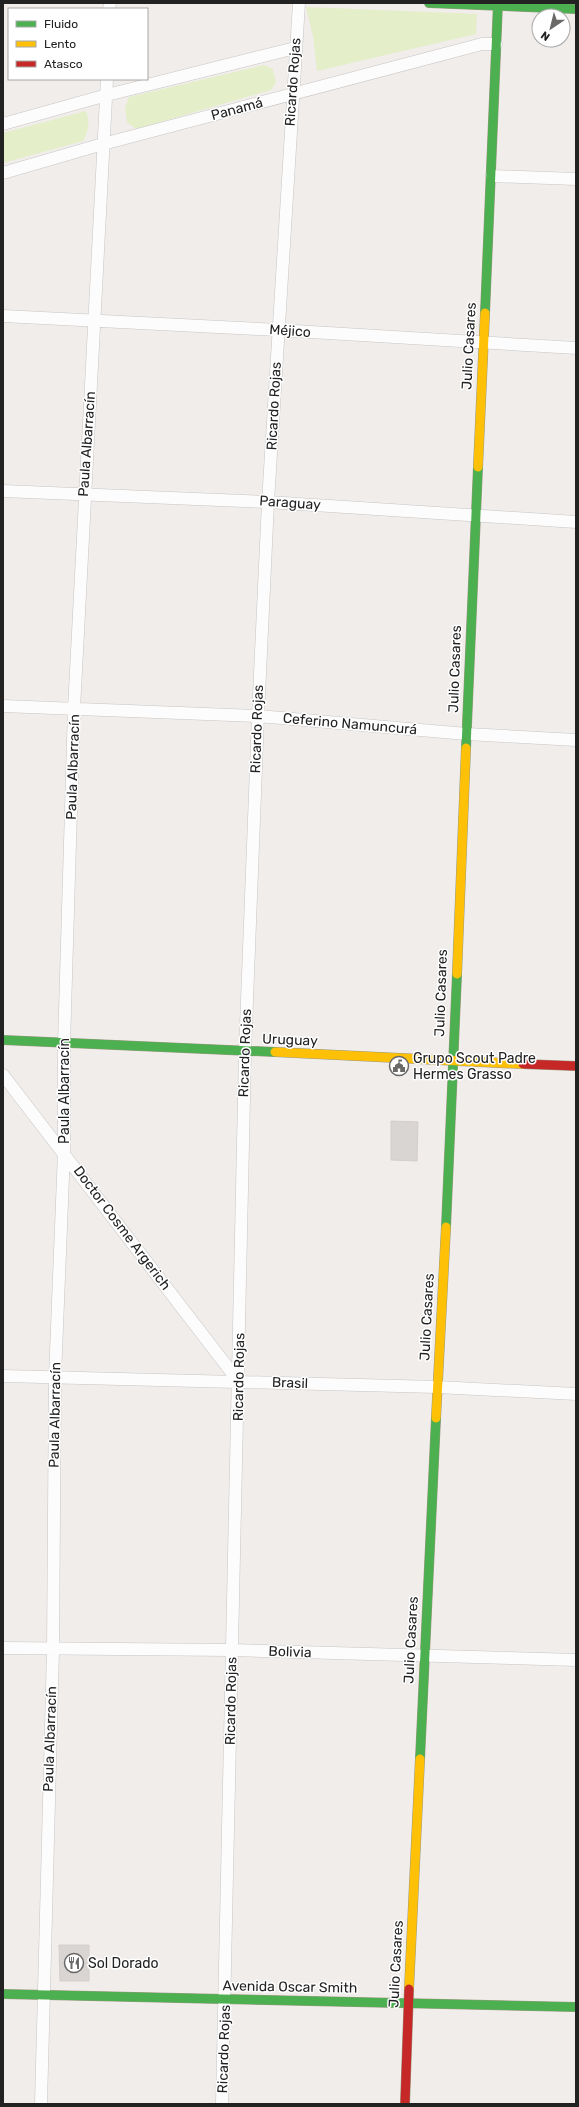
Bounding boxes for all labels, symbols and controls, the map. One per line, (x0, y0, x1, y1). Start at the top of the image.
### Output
legend (8, 8, 148, 80)
north arrow (531, 8, 571, 48)
text: Fluido (44, 17, 78, 31)
text: N (539, 28, 553, 43)
text: Lento (44, 37, 76, 51)
street label: Ricardo Rojas (281, 37, 305, 127)
text: Atasco (44, 57, 83, 71)
street label: Panamá (209, 94, 265, 124)
street label: Julio Casares (458, 302, 480, 390)
street label: Méjico (269, 321, 311, 341)
street label: Ricardo Rojas (263, 361, 285, 451)
street label: Paula Albarracín (75, 391, 99, 497)
street label: Paraguay (259, 492, 322, 514)
street label: Julio Casares (445, 625, 465, 713)
street label: Ricardo Rojas (247, 684, 267, 774)
street label: Ceferino Namuncurá (282, 710, 418, 738)
street label: Paula Albarracín (63, 714, 83, 820)
street label: Julio Casares (431, 949, 451, 1037)
street label: Ricardo Rojas (235, 1008, 255, 1098)
street label: Uruguay (262, 1031, 318, 1049)
street label: Paula Albarracín (56, 1038, 73, 1144)
place label: Grupo Scout Padre Hermes Grasso (413, 1050, 536, 1083)
public building icon: Grupo Scout Padre Hermes Grasso (388, 1055, 410, 1077)
street label: Doctor Cosme Argerich (70, 1163, 174, 1293)
street label: Julio Casares (416, 1273, 438, 1361)
street label: Ricardo Rojas (230, 1333, 248, 1421)
street label: Paula Albarracín (46, 1362, 64, 1468)
street label: Brasil (272, 1374, 308, 1392)
street label: Julio Casares (400, 1596, 422, 1684)
street label: Bolivia (268, 1643, 312, 1661)
street label: Ricardo Rojas (222, 1657, 240, 1745)
street label: Paula Albarracín (40, 1686, 60, 1792)
street label: Julio Casares (385, 1920, 407, 2008)
restaurant icon: Sol Dorado (63, 1952, 85, 1974)
place label: Sol Dorado (88, 1955, 159, 1972)
street label: Avenida Oscar Smith (223, 1977, 357, 1997)
street label: Ricardo Rojas (214, 2004, 234, 2094)

